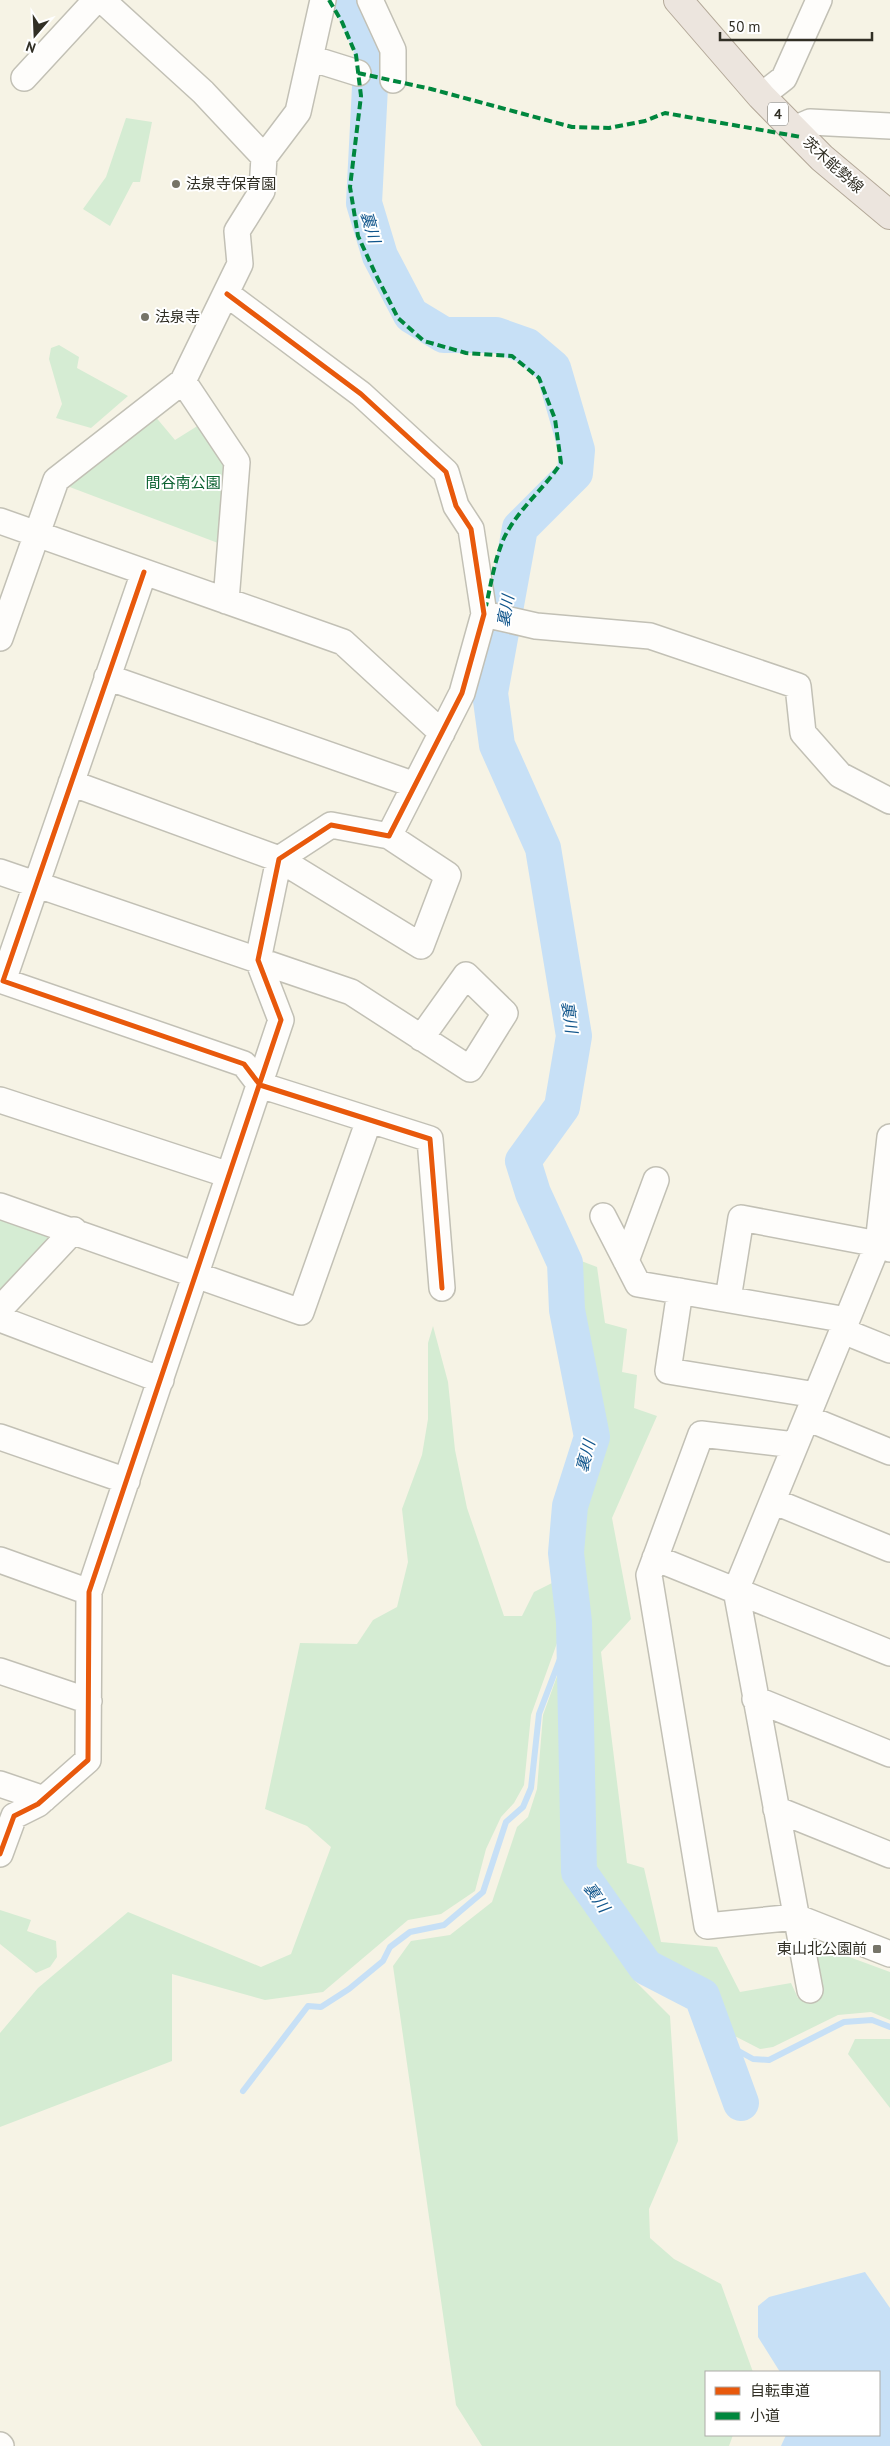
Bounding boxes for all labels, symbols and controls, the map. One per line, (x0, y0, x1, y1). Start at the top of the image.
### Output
north arrow (10, 10, 60, 60)
scale bar (720, 10, 872, 42)
text: 50 m (728, 17, 761, 36)
text: N (23, 37, 38, 57)
road number: 4 (768, 102, 788, 126)
street label: 茨木能勢線 (799, 132, 868, 197)
place label: 法泉寺保育園 (186, 174, 276, 193)
marker: 法泉寺保育園 (170, 178, 182, 190)
water label: 裏川 (357, 209, 386, 247)
place label: 法泉寺 (155, 307, 200, 326)
marker: 法泉寺 (139, 311, 151, 323)
park label: 間谷南公園 (145, 473, 221, 492)
water label: 裏川 (492, 592, 518, 629)
water label: 裏川 (558, 1000, 582, 1036)
water label: 裏川 (571, 1436, 599, 1474)
water label: 裏川 (580, 1878, 616, 1917)
place label: 東山北公園前 (777, 1939, 867, 1958)
marker: 東山北公園前 (871, 1943, 883, 1955)
legend (705, 2371, 880, 2436)
text: 自転車道 (750, 2381, 810, 2400)
text: 小道 (750, 2406, 780, 2425)

